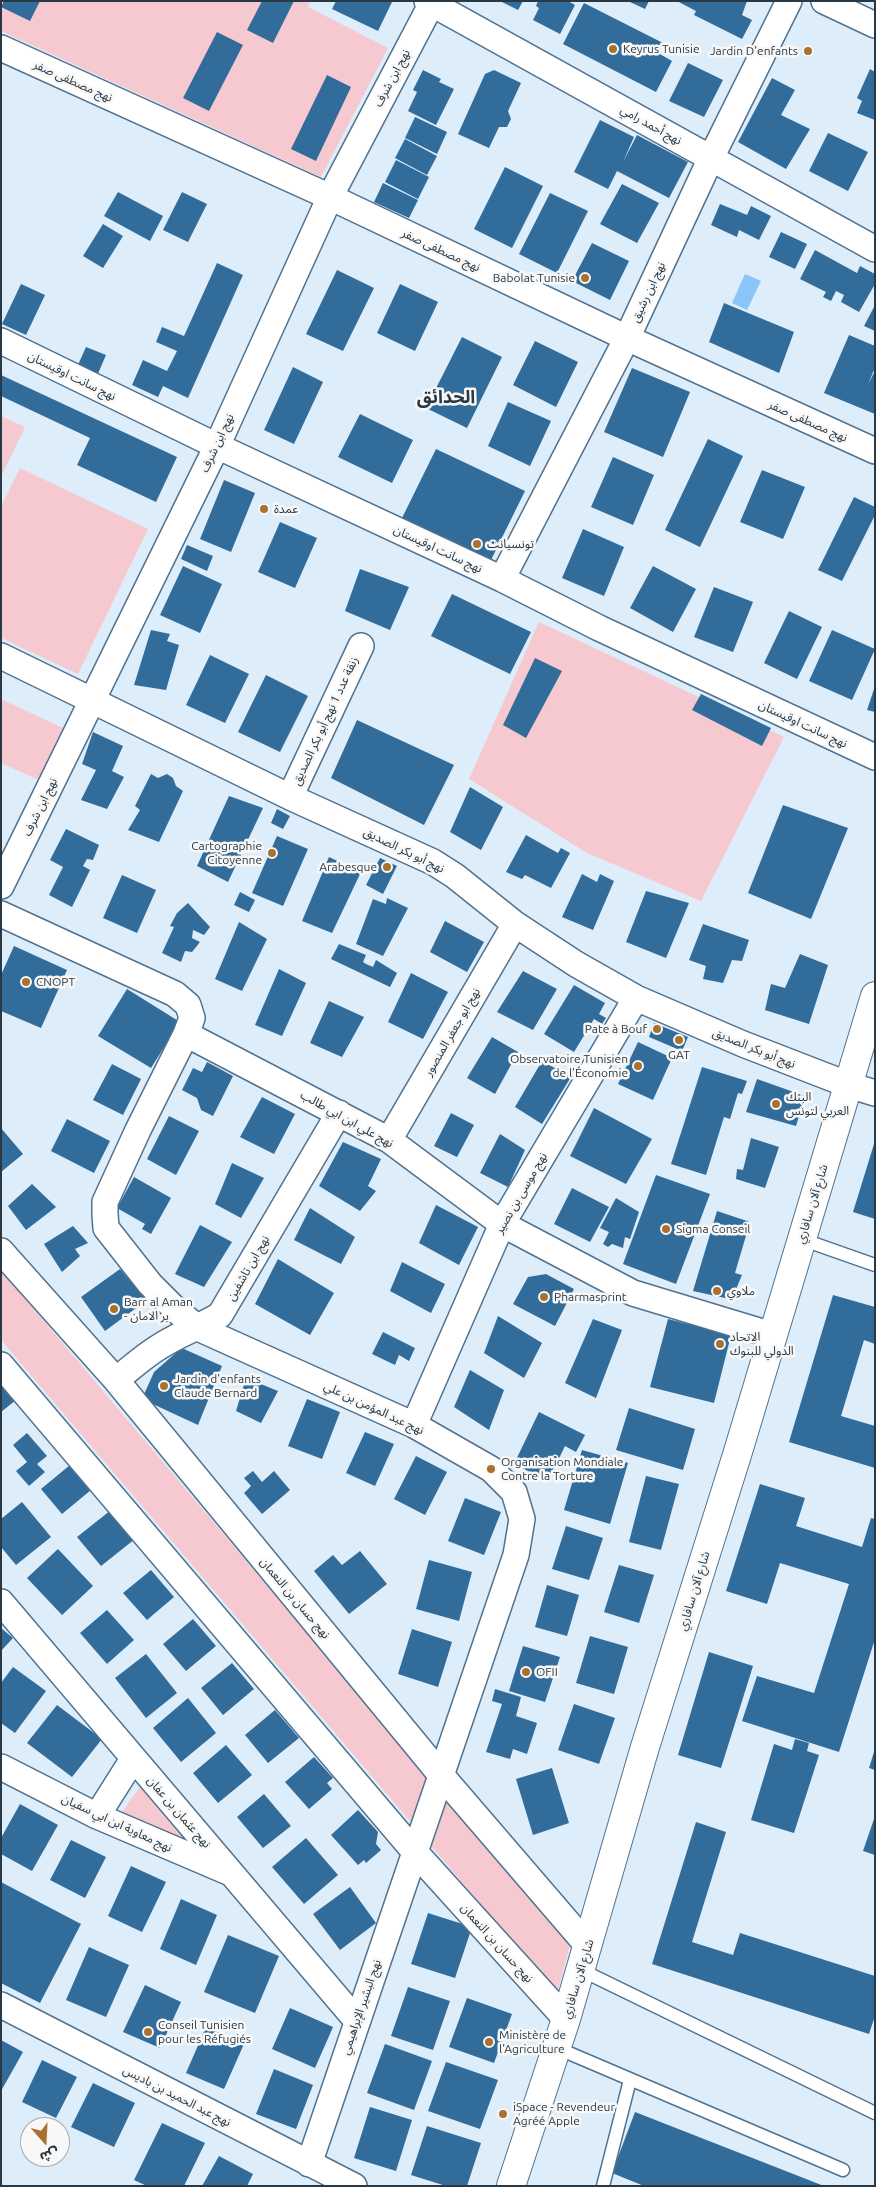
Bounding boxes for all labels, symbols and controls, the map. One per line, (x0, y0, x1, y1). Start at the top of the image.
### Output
place label: Keyrus Tunisie (623, 42, 700, 56)
marker: Keyrus Tunisie (607, 43, 619, 55)
place label: Jardin D'enfants (710, 44, 798, 58)
marker: Jardin D'enfants (802, 45, 814, 57)
street label: نهج ابن شرف (371, 47, 413, 109)
street label: نهج مصطفى صفر (31, 57, 115, 105)
street label: نهج أحمد رامي (618, 102, 684, 148)
street label: نهج مصطفى صفر (399, 225, 483, 275)
street label: نهج ابن رشيق (628, 259, 668, 325)
place label: Babolat Tunisie (493, 271, 575, 285)
marker: Babolat Tunisie (579, 272, 591, 284)
street label: نهج سانت اوقيستان (26, 348, 118, 404)
district label: الحدائق (417, 386, 475, 408)
street label: نهج مصطفى صفر (766, 397, 850, 445)
street label: نهج ابن شرف (197, 411, 237, 475)
place label: عمدة (274, 502, 298, 516)
marker: عمدة (258, 503, 270, 515)
street label: نهج سانت اوقيستان (391, 522, 485, 576)
place label: تونسيانت (487, 537, 534, 551)
marker: تونسيانت (471, 538, 483, 550)
street label: زنقة عدد 1 نهج أبو بكر الصديق (289, 654, 361, 788)
street label: نهج سانت اوقيستان (756, 697, 850, 751)
street label: نهج ابن شرف (20, 776, 60, 838)
street label: نهج أبو بكر الصديق (361, 824, 447, 876)
place label: Cartographie Citoyenne (191, 839, 262, 867)
marker: Cartographie Citoyenne (266, 847, 278, 859)
place label: Arabesque (319, 860, 377, 874)
marker: Arabesque (381, 861, 393, 873)
place label: CNOPT (36, 975, 75, 989)
marker: CNOPT (20, 976, 32, 988)
street label: نهج ابو جعفر المنصور (421, 985, 483, 1079)
place label: Pate à Bouf (585, 1022, 647, 1036)
marker: Pate à Bouf (651, 1023, 663, 1035)
street label: نهج أبو بكر الصديق (710, 1025, 798, 1071)
marker: GAT (673, 1034, 685, 1046)
place label: GAT (668, 1048, 690, 1062)
place label: Observatoire Tunisien de l'Économie (510, 1052, 628, 1080)
marker: Observatoire Tunisien de l'Économie (632, 1060, 644, 1072)
street label: نهج علي ابن ابي طالب (298, 1087, 396, 1151)
place label: البنك العربي لتونس (786, 1090, 849, 1118)
marker: البنك العربي لتونس (770, 1098, 782, 1110)
street label: نهج موسى بن نصير (492, 1150, 550, 1236)
street label: شارع آلان سافاري (793, 1163, 831, 1245)
place label: Sigma Conseil (676, 1222, 750, 1236)
marker: Sigma Conseil (660, 1223, 672, 1235)
street label: نهج ابن تاشفين (223, 1233, 273, 1303)
place label: ملاوي (727, 1284, 755, 1298)
marker: ملاوي (711, 1285, 723, 1297)
place label: Pharmasprint (554, 1290, 627, 1304)
marker: Pharmasprint (538, 1291, 550, 1303)
place label: Barr al Aman - بر الامان (124, 1295, 193, 1323)
marker: Barr al Aman - بر الامان (108, 1303, 120, 1315)
place label: الاتحاد الدولي للبنوك (730, 1330, 794, 1358)
marker: الاتحاد الدولي للبنوك (714, 1338, 726, 1350)
place label: Jardin d'enfants Claude Bernard (174, 1372, 261, 1400)
street label: نهج عبد المؤمن بن علي (322, 1379, 426, 1437)
marker: Jardin d'enfants Claude Bernard (158, 1380, 170, 1392)
place label: Organisation Mondiale Contre la Torture (501, 1455, 623, 1483)
marker: Organisation Mondiale Contre la Torture (485, 1463, 497, 1475)
street label: شارع آلان سافاري (675, 1550, 713, 1632)
street label: نهج حسان بن النعمان (257, 1555, 333, 1641)
place label: OFII (536, 1665, 558, 1679)
marker: OFII (520, 1666, 532, 1678)
street label: نهج عثمان بن عفان (144, 1773, 214, 1851)
street label: نهج معاوية ابن ابي سفيان (59, 1791, 175, 1855)
street label: نهج حسان بن النعمان (458, 1901, 536, 1985)
street label: شارع آلان سافاري (559, 1938, 597, 2020)
street label: نهج البشير الإبراهيمي (338, 1958, 384, 2056)
place label: Conseil Tunisien pour les Réfugiés (158, 2018, 251, 2046)
marker: Conseil Tunisien pour les Réfugiés (142, 2026, 154, 2038)
place label: Ministère de l'Agriculture (499, 2028, 566, 2056)
marker: Ministère de l'Agriculture (483, 2036, 495, 2048)
street label: نهج عبد الحميد بن باديس (121, 2063, 233, 2129)
place label: iSpace - Revendeur Agréé Apple (513, 2100, 615, 2128)
marker: iSpace - Revendeur Agréé Apple (497, 2108, 509, 2120)
north arrow (20, 2117, 70, 2167)
text: ش (38, 2145, 61, 2166)

